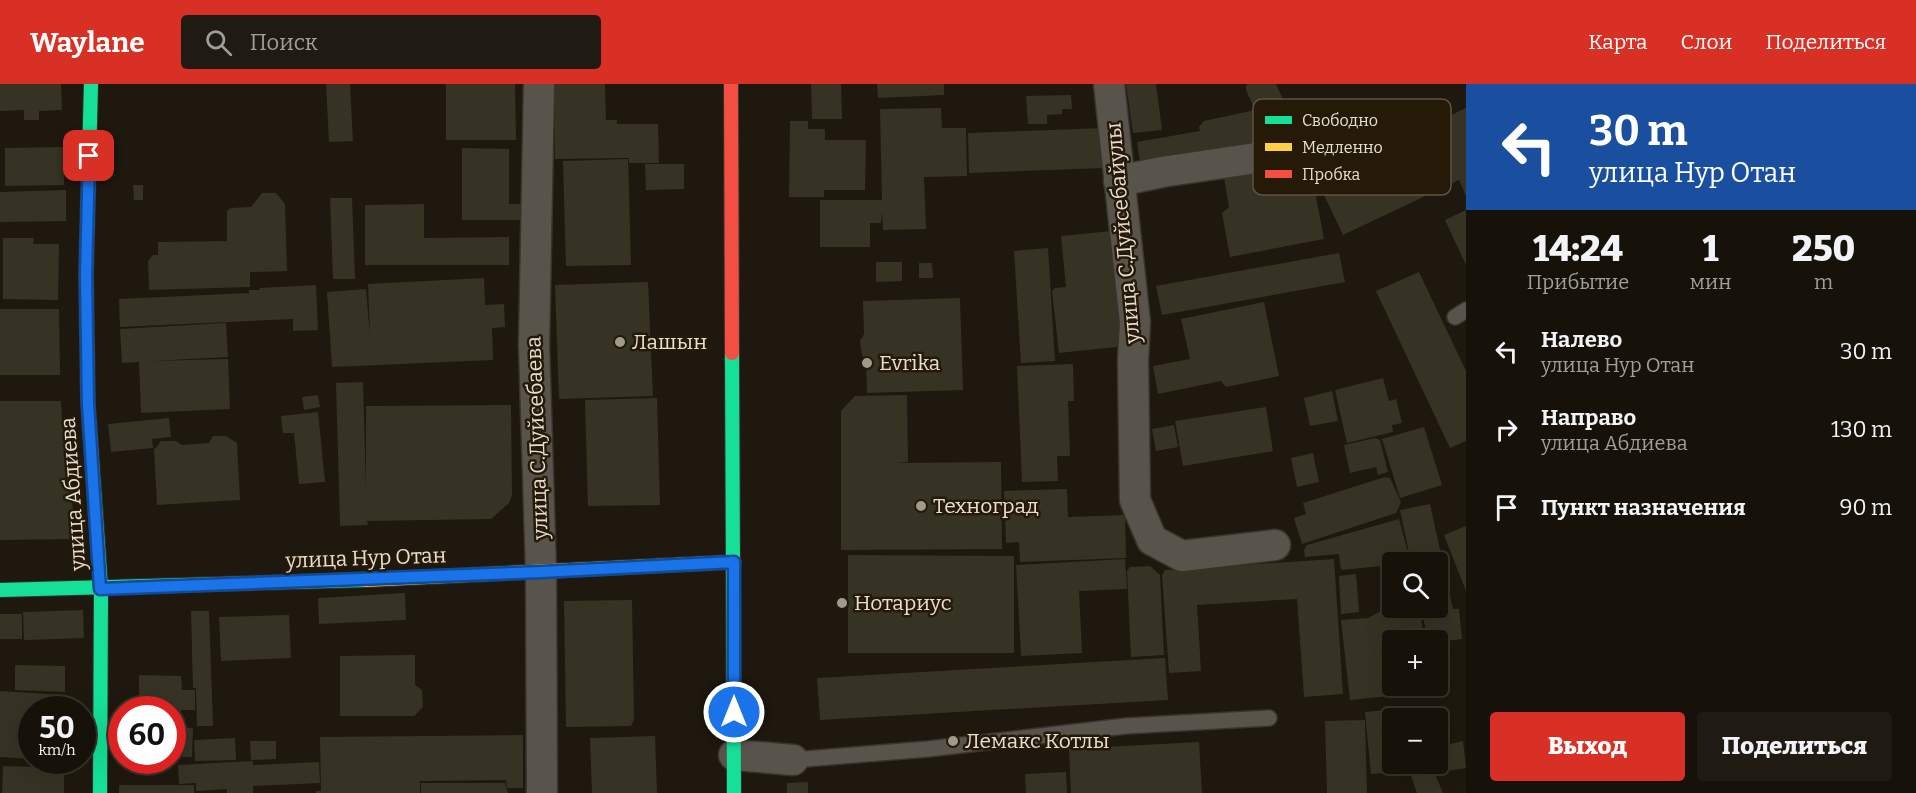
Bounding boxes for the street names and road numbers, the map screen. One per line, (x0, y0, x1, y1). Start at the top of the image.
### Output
street label: улица С.Дуйсебайулы (1100, 121, 1146, 346)
street label: улица С.Дуйсебаева (520, 335, 554, 541)
street label: улица Абдиева (55, 416, 91, 573)
street label: улица Нур Отан (284, 542, 447, 574)

